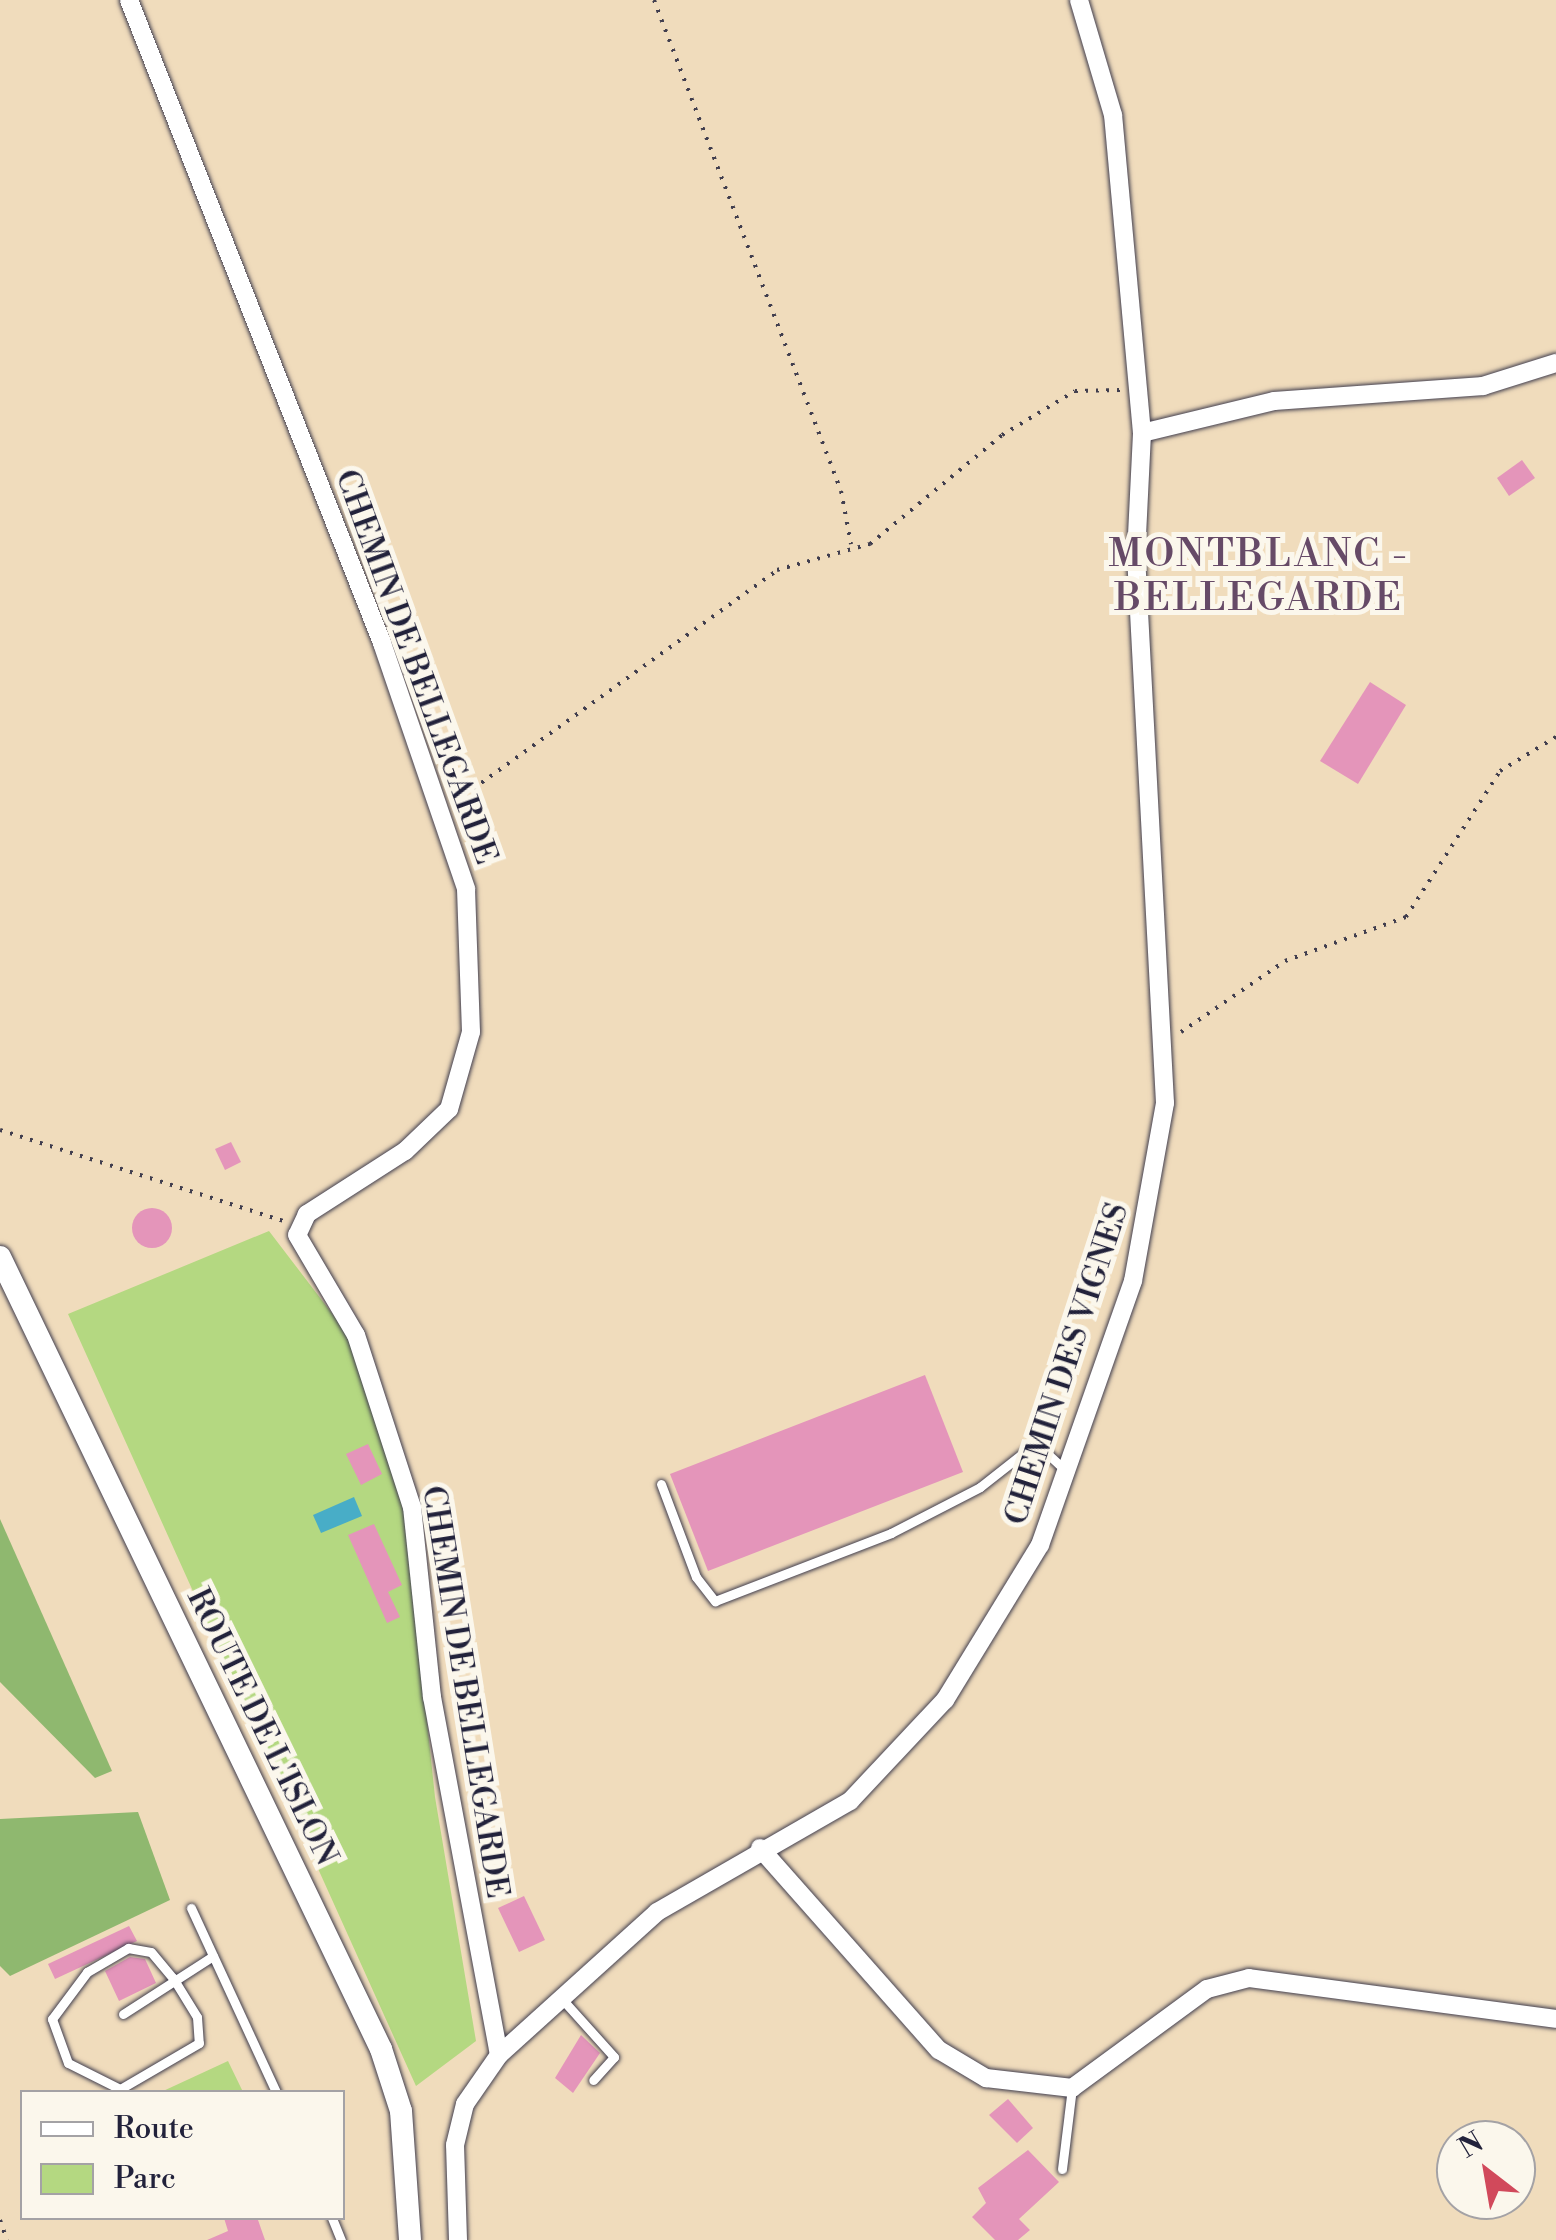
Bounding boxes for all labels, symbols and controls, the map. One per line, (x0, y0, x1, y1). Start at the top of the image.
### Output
street label: CHEMIN DE BELLEGARDE (327, 465, 505, 869)
district label: MONTBLANC - BELLEGARDE (1108, 532, 1410, 622)
street label: CHEMIN DES VIGNES (997, 1198, 1137, 1530)
street label: CHEMIN DE BELLEGARDE (413, 1483, 517, 1901)
street label: ROUTE DE L'ISLON (178, 1582, 346, 1872)
legend (20, 2090, 345, 2220)
text: Route (114, 2110, 194, 2148)
north arrow (1436, 2120, 1536, 2220)
text: N (1453, 2125, 1490, 2166)
text: Parc (114, 2160, 176, 2198)

